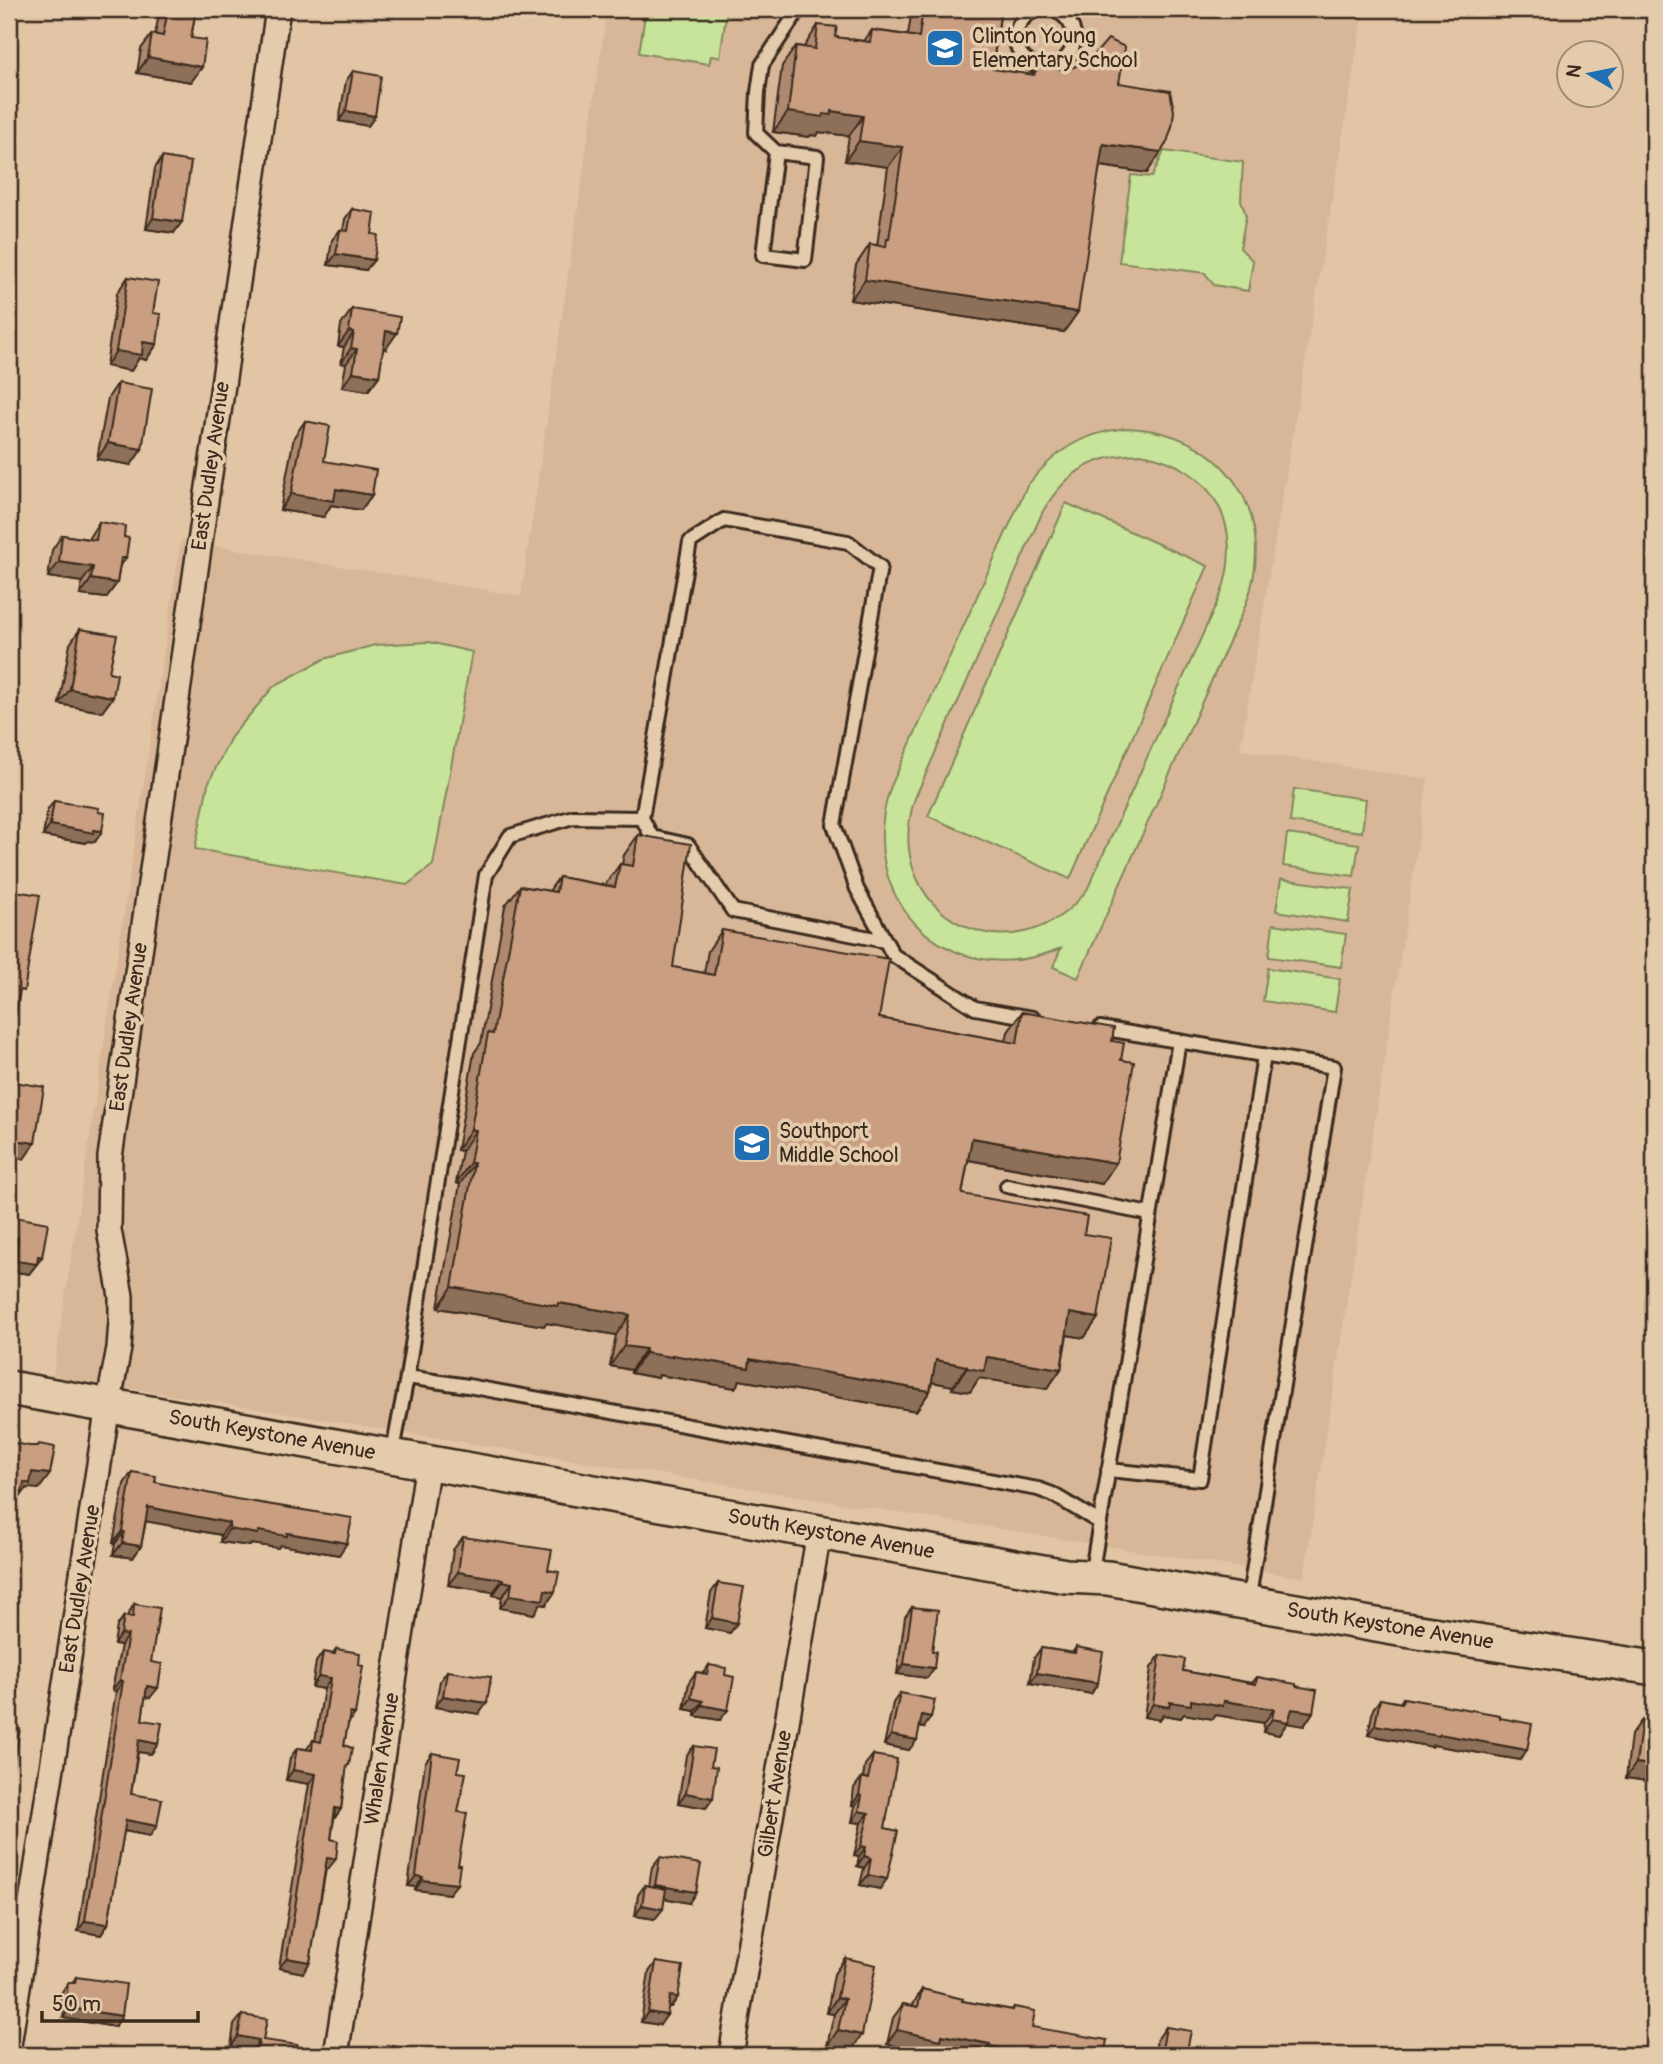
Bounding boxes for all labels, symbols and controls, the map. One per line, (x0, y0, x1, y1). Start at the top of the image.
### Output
place label: Clinton Young Elementary School (972, 23, 1138, 74)
school or university icon: Clinton Young Elementary School (924, 27, 966, 69)
north arrow (1554, 38, 1624, 108)
text: N (1561, 63, 1587, 80)
street label: East Dudley Avenue (186, 379, 236, 552)
street label: East Dudley Avenue (104, 940, 154, 1113)
place label: Southport Middle School (779, 1118, 899, 1169)
school or university icon: Southport Middle School (731, 1122, 773, 1164)
street label: South Keystone Avenue (167, 1404, 378, 1467)
street label: East Dudley Avenue (53, 1502, 107, 1675)
street label: South Keystone Avenue (726, 1503, 937, 1566)
street label: South Keystone Avenue (1285, 1596, 1496, 1656)
street label: Whalen Avenue (358, 1690, 406, 1827)
street label: Gilbert Avenue (752, 1728, 798, 1860)
scale bar (42, 1980, 198, 2024)
text: 50 m (52, 1991, 101, 2018)

